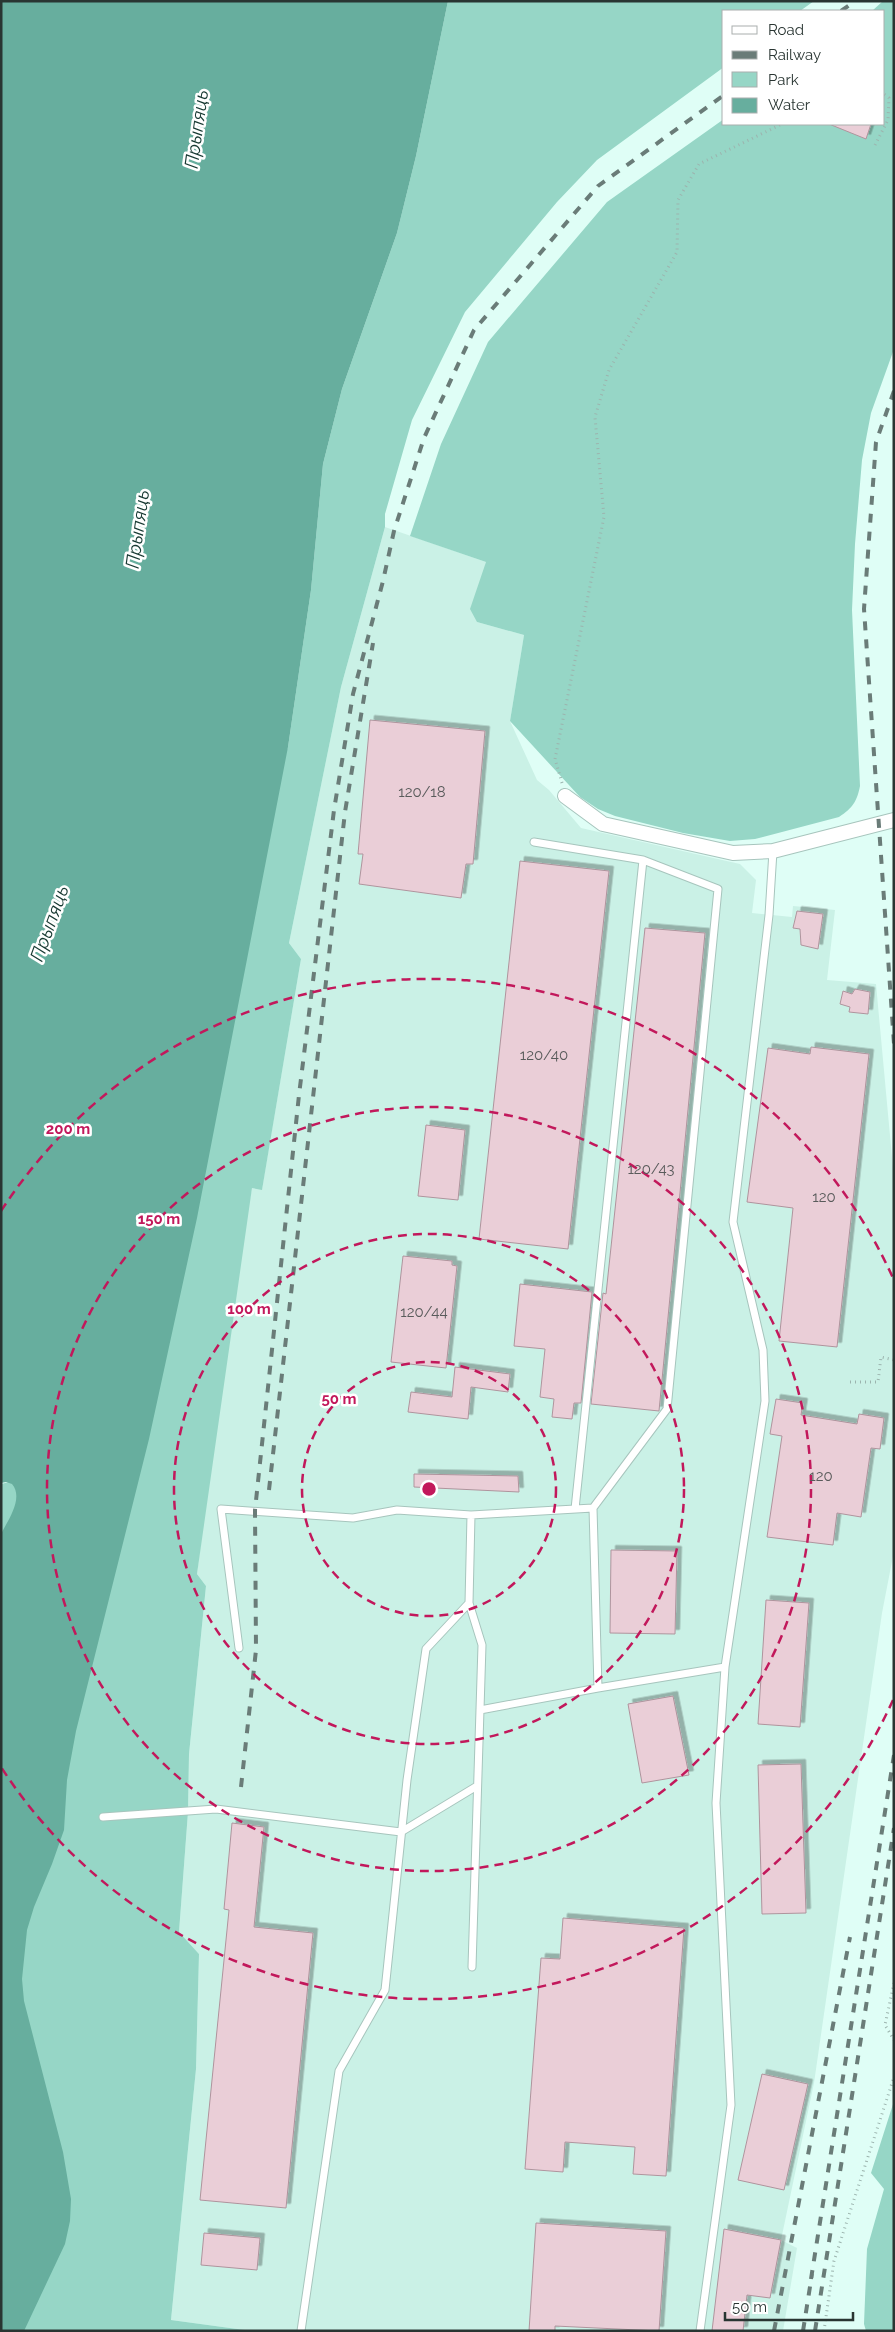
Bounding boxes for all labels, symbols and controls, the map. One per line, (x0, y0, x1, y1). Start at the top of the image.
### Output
legend (722, 10, 885, 125)
text: Road (768, 21, 804, 39)
text: Railway (768, 46, 821, 64)
text: Park (768, 71, 799, 89)
water label: Прыпяць (180, 88, 212, 170)
text: Water (768, 96, 811, 114)
water label: Прыпяць (121, 488, 153, 570)
house number: 120/18 (398, 783, 446, 801)
water label: Прыпяць (25, 882, 73, 964)
house number: 120/40 (520, 1046, 568, 1064)
text: 200 m (46, 1120, 90, 1138)
house number: 120/43 (627, 1160, 675, 1178)
house number: 120 (812, 1188, 836, 1206)
text: 150 m (138, 1210, 180, 1228)
text: 100 m (227, 1300, 271, 1318)
house number: 120/44 (400, 1303, 448, 1321)
text: 50 m (321, 1390, 357, 1408)
house number: 120 (809, 1467, 833, 1485)
centre of rings (420, 1480, 438, 1498)
scale bar (725, 2290, 852, 2322)
text: 50 m (732, 2298, 767, 2316)

